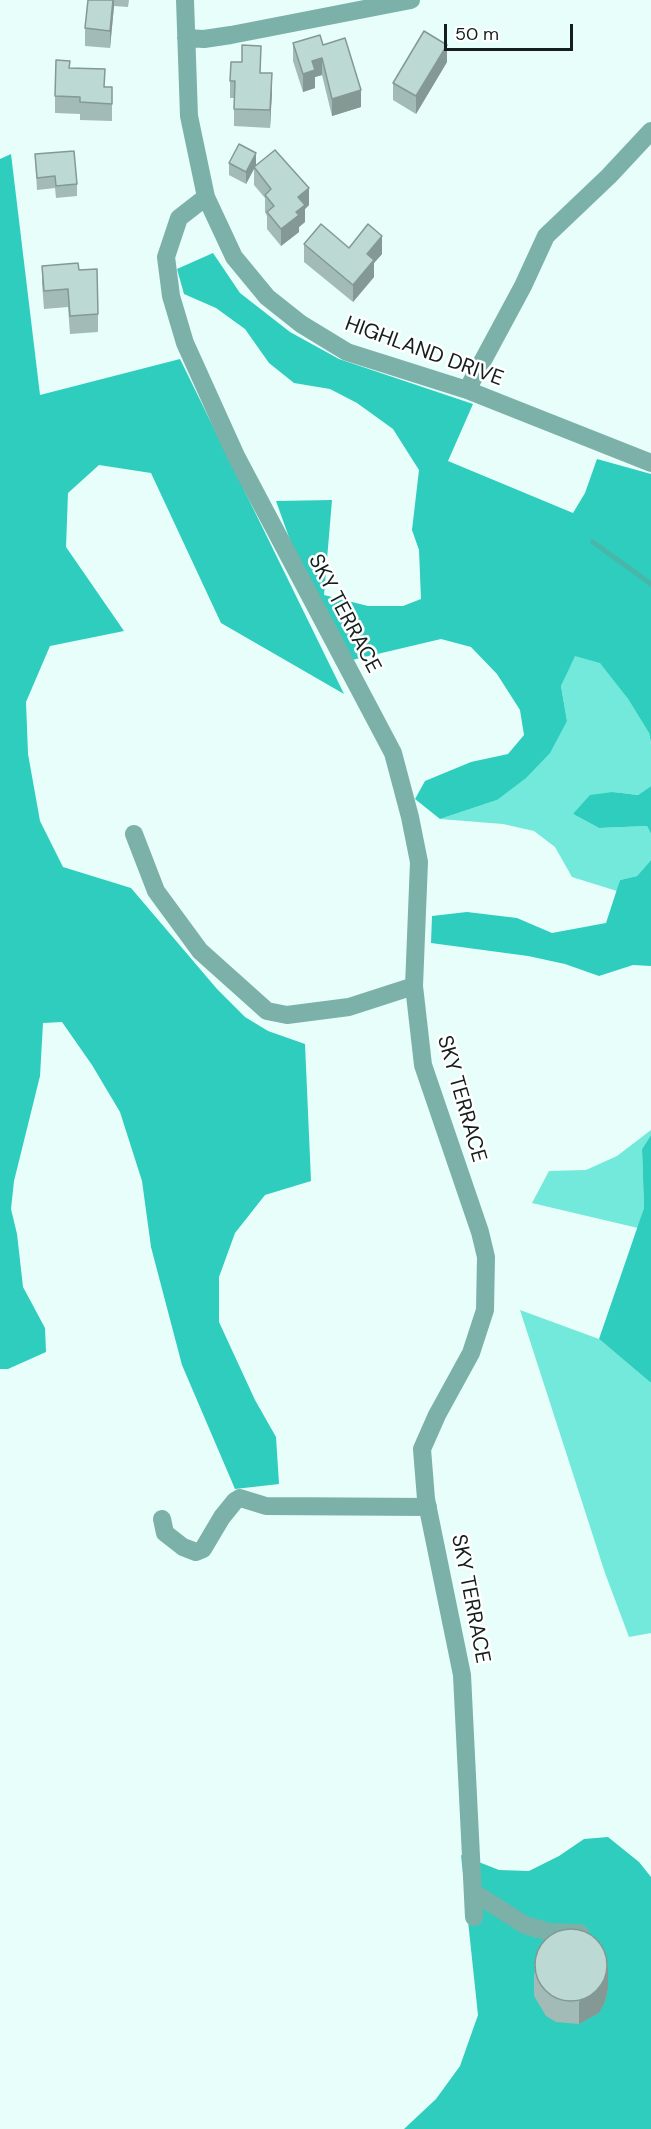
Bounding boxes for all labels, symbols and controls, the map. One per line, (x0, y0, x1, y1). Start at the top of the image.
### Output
scale bar (447, 12, 576, 50)
text: 50 m (455, 22, 499, 46)
street label: HIGHLAND DRIVE (341, 312, 507, 392)
street label: SKY TERRACE (302, 550, 386, 678)
street label: SKY TERRACE (431, 1033, 491, 1165)
street label: SKY TERRACE (445, 1532, 495, 1666)

